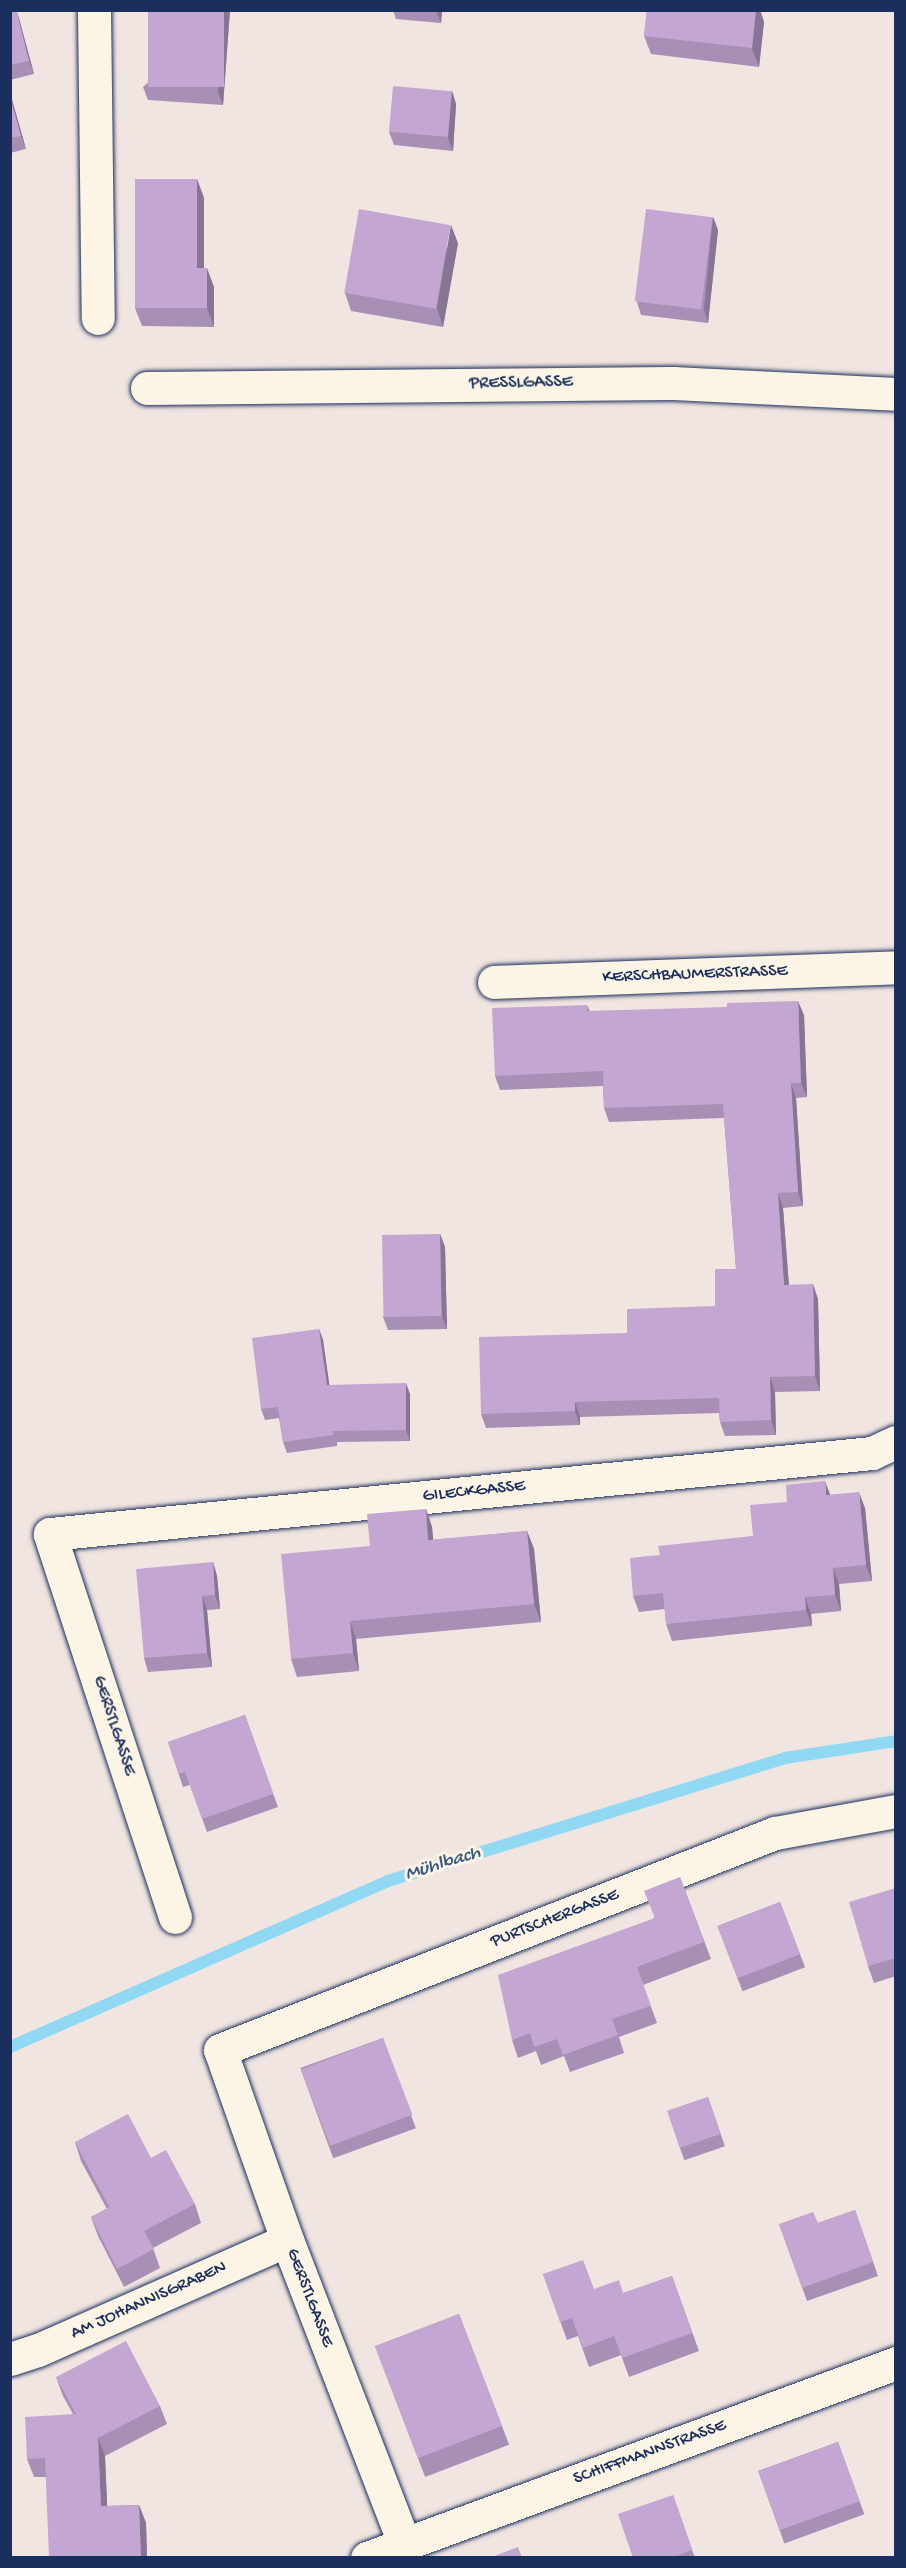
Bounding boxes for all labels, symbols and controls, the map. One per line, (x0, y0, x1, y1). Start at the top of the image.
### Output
street label: PRESSLGASSE (469, 372, 573, 396)
street label: KERSCHBAUMERSTRASSE (602, 961, 788, 989)
street label: GILECKGASSE (422, 1476, 526, 1508)
street label: GERSTLGASSE (87, 1673, 139, 1779)
water label: Mühlbach (402, 1841, 484, 1887)
street label: PURTSCHERGASSE (488, 1885, 622, 1953)
street label: GERSTLGASSE (280, 2246, 338, 2350)
street label: AM JOHANNISGRABEN (68, 2257, 230, 2345)
street label: SCHIFFMANNSTRASSE (571, 2415, 729, 2491)

